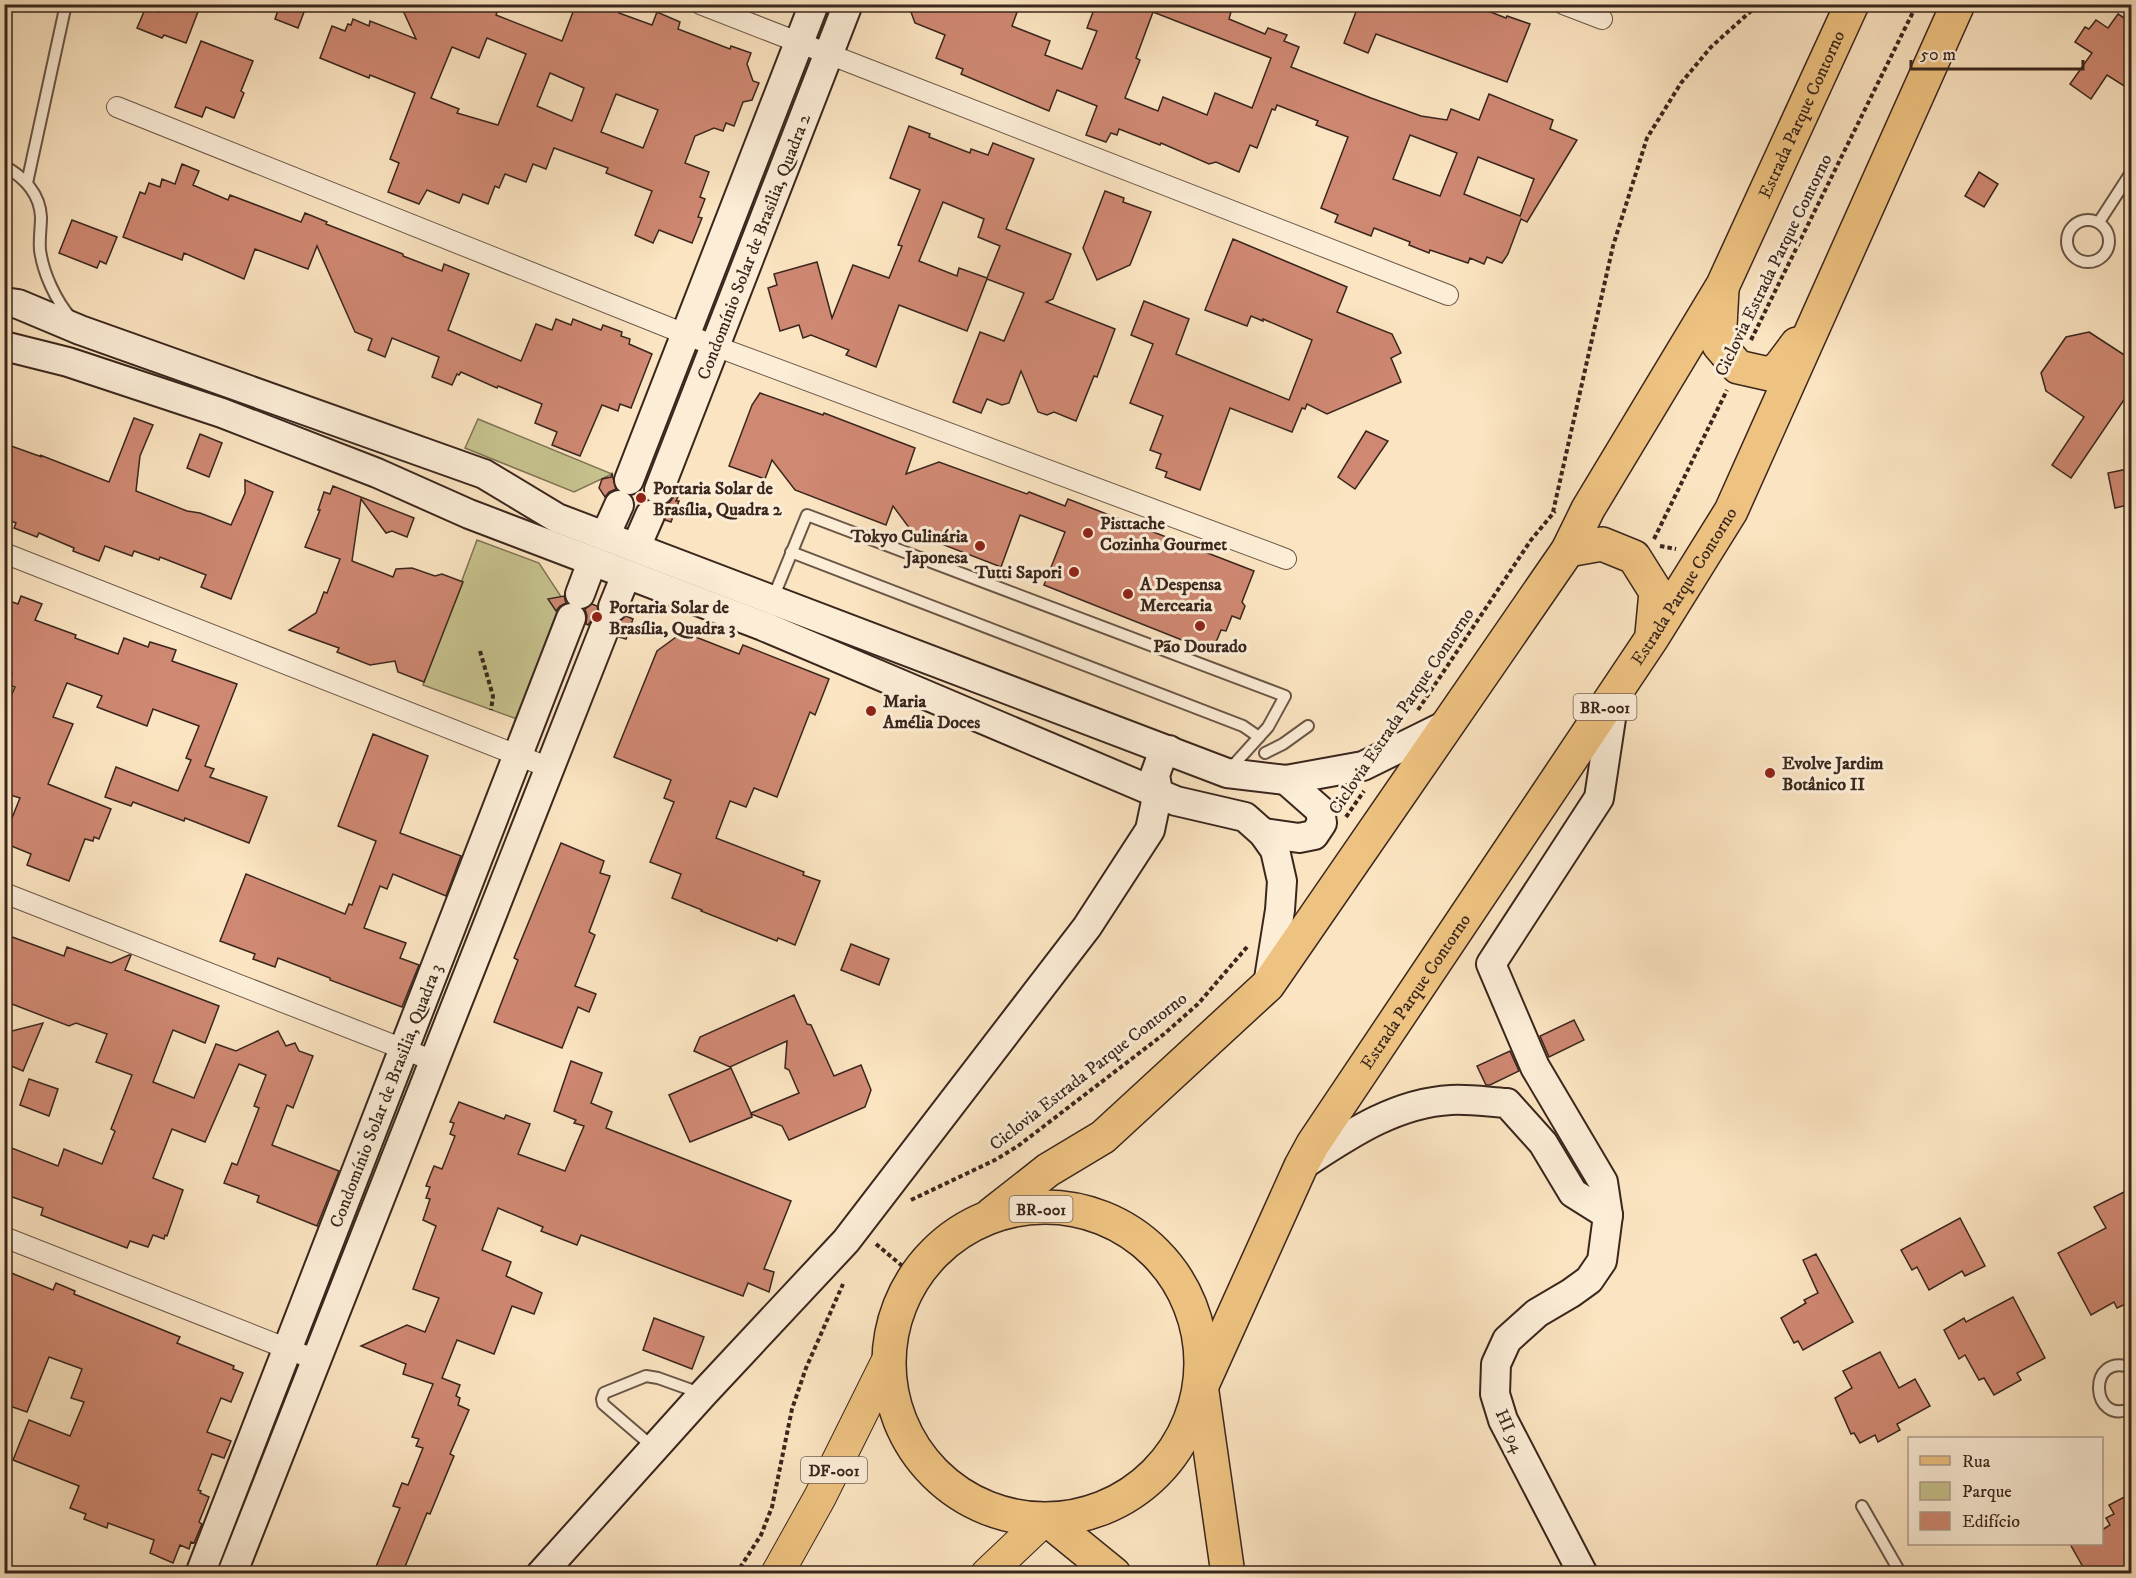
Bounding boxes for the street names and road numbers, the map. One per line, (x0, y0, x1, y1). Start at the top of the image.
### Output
street label: Estrada Parque Contorno (1754, 27, 1850, 202)
street label: Condomínio Solar de Brasilia, Quadra 2 (693, 111, 816, 383)
street label: Ciclovia Estrada Parque Contorno (1710, 150, 1838, 380)
street label: Estrada Parque Contorno (1627, 503, 1743, 670)
street label: Ciclovia Estrada Parque Contorno (1324, 604, 1480, 819)
road number: BR-001 (1574, 694, 1636, 720)
street label: Estrada Parque Contorno (1356, 910, 1476, 1074)
street label: Condomínio Solar de Brasilia, Quadra 3 (325, 961, 448, 1231)
street label: Ciclovia Estrada Parque Contorno (985, 988, 1192, 1156)
road number: BR-001 (1010, 1196, 1072, 1222)
street label: HI 94 (1490, 1406, 1529, 1457)
road number: DF-001 (801, 1457, 867, 1483)

